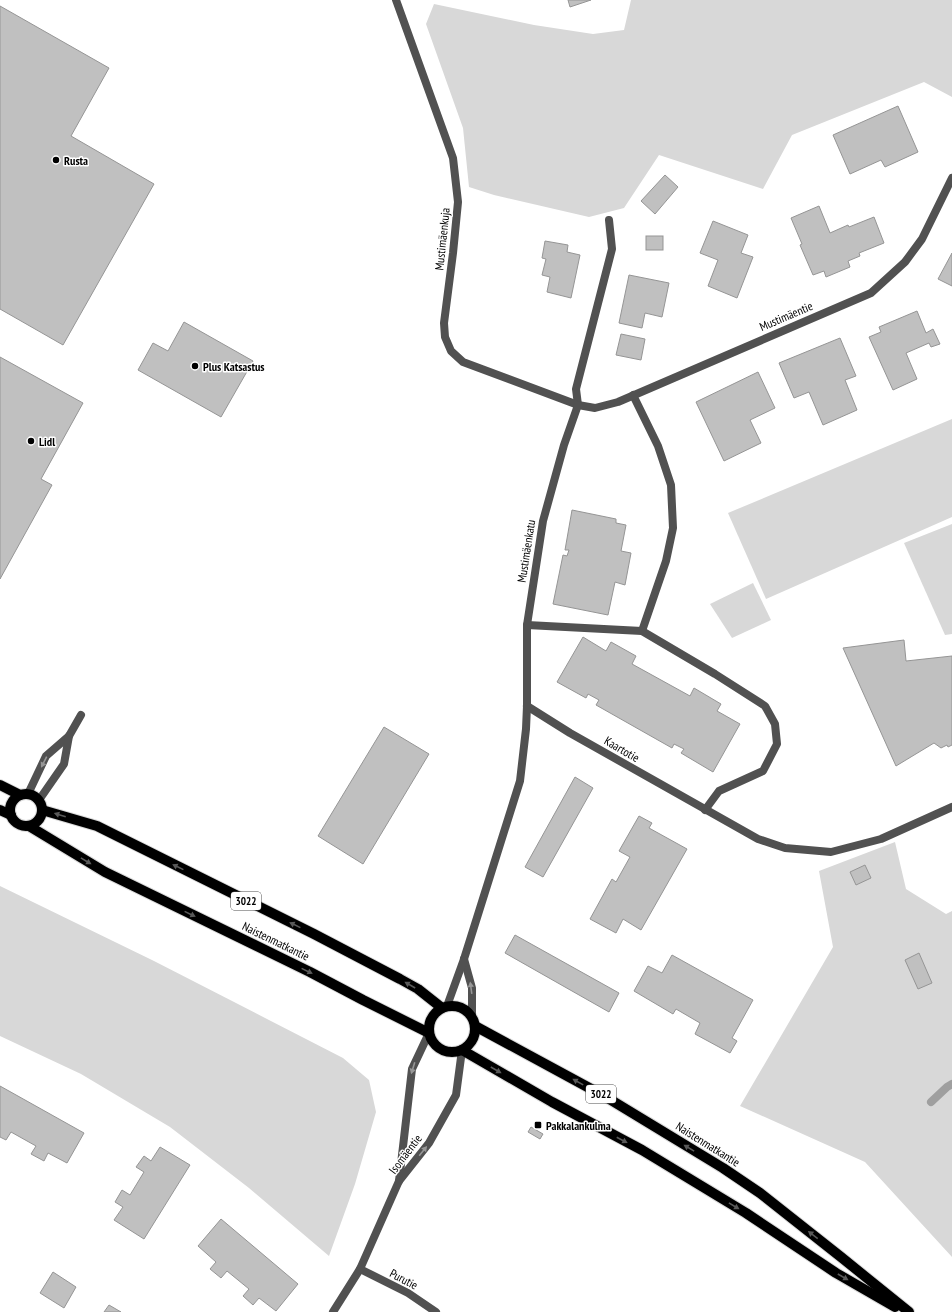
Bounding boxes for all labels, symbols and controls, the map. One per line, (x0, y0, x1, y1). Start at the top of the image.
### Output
place label: Rusta (64, 153, 88, 168)
marker: Rusta (51, 155, 61, 165)
street label: Mustimäenkuja (431, 207, 453, 271)
street label: Mustimäentie (757, 298, 815, 334)
place label: Plus Katsastus (203, 359, 265, 374)
marker: Plus Katsastus (190, 361, 200, 371)
place label: Lidl (39, 434, 55, 449)
marker: Lidl (26, 436, 36, 446)
street label: Mustimäenkatu (514, 518, 538, 584)
street label: Kaartotie (602, 733, 642, 765)
one-way arrow (41, 756, 47, 768)
one-way arrow (54, 812, 66, 818)
one-way arrow (80, 857, 92, 864)
one-way arrow (173, 864, 184, 870)
road number: 3022 (231, 892, 261, 910)
one-way arrow (184, 911, 196, 917)
street label: Naistenmatkantie (240, 918, 312, 964)
one-way arrow (289, 922, 301, 928)
one-way arrow (301, 968, 312, 974)
one-way arrow (404, 981, 416, 988)
one-way arrow (468, 982, 474, 994)
one-way arrow (410, 1063, 416, 1075)
one-way arrow (490, 1066, 502, 1073)
one-way arrow (572, 1078, 584, 1085)
road number: 3022 (586, 1085, 616, 1103)
place label: Pakkalankulma (546, 1118, 611, 1133)
street label: Naistenmatkantie (673, 1118, 743, 1170)
marker: Pakkalankulma (533, 1120, 543, 1130)
street label: Isomäentie (385, 1131, 425, 1177)
one-way arrow (616, 1136, 628, 1143)
one-way arrow (684, 1144, 694, 1152)
one-way arrow (419, 1145, 427, 1156)
one-way arrow (728, 1202, 740, 1209)
one-way arrow (807, 1231, 818, 1239)
street label: Purutie (387, 1265, 421, 1293)
one-way arrow (837, 1273, 849, 1280)

